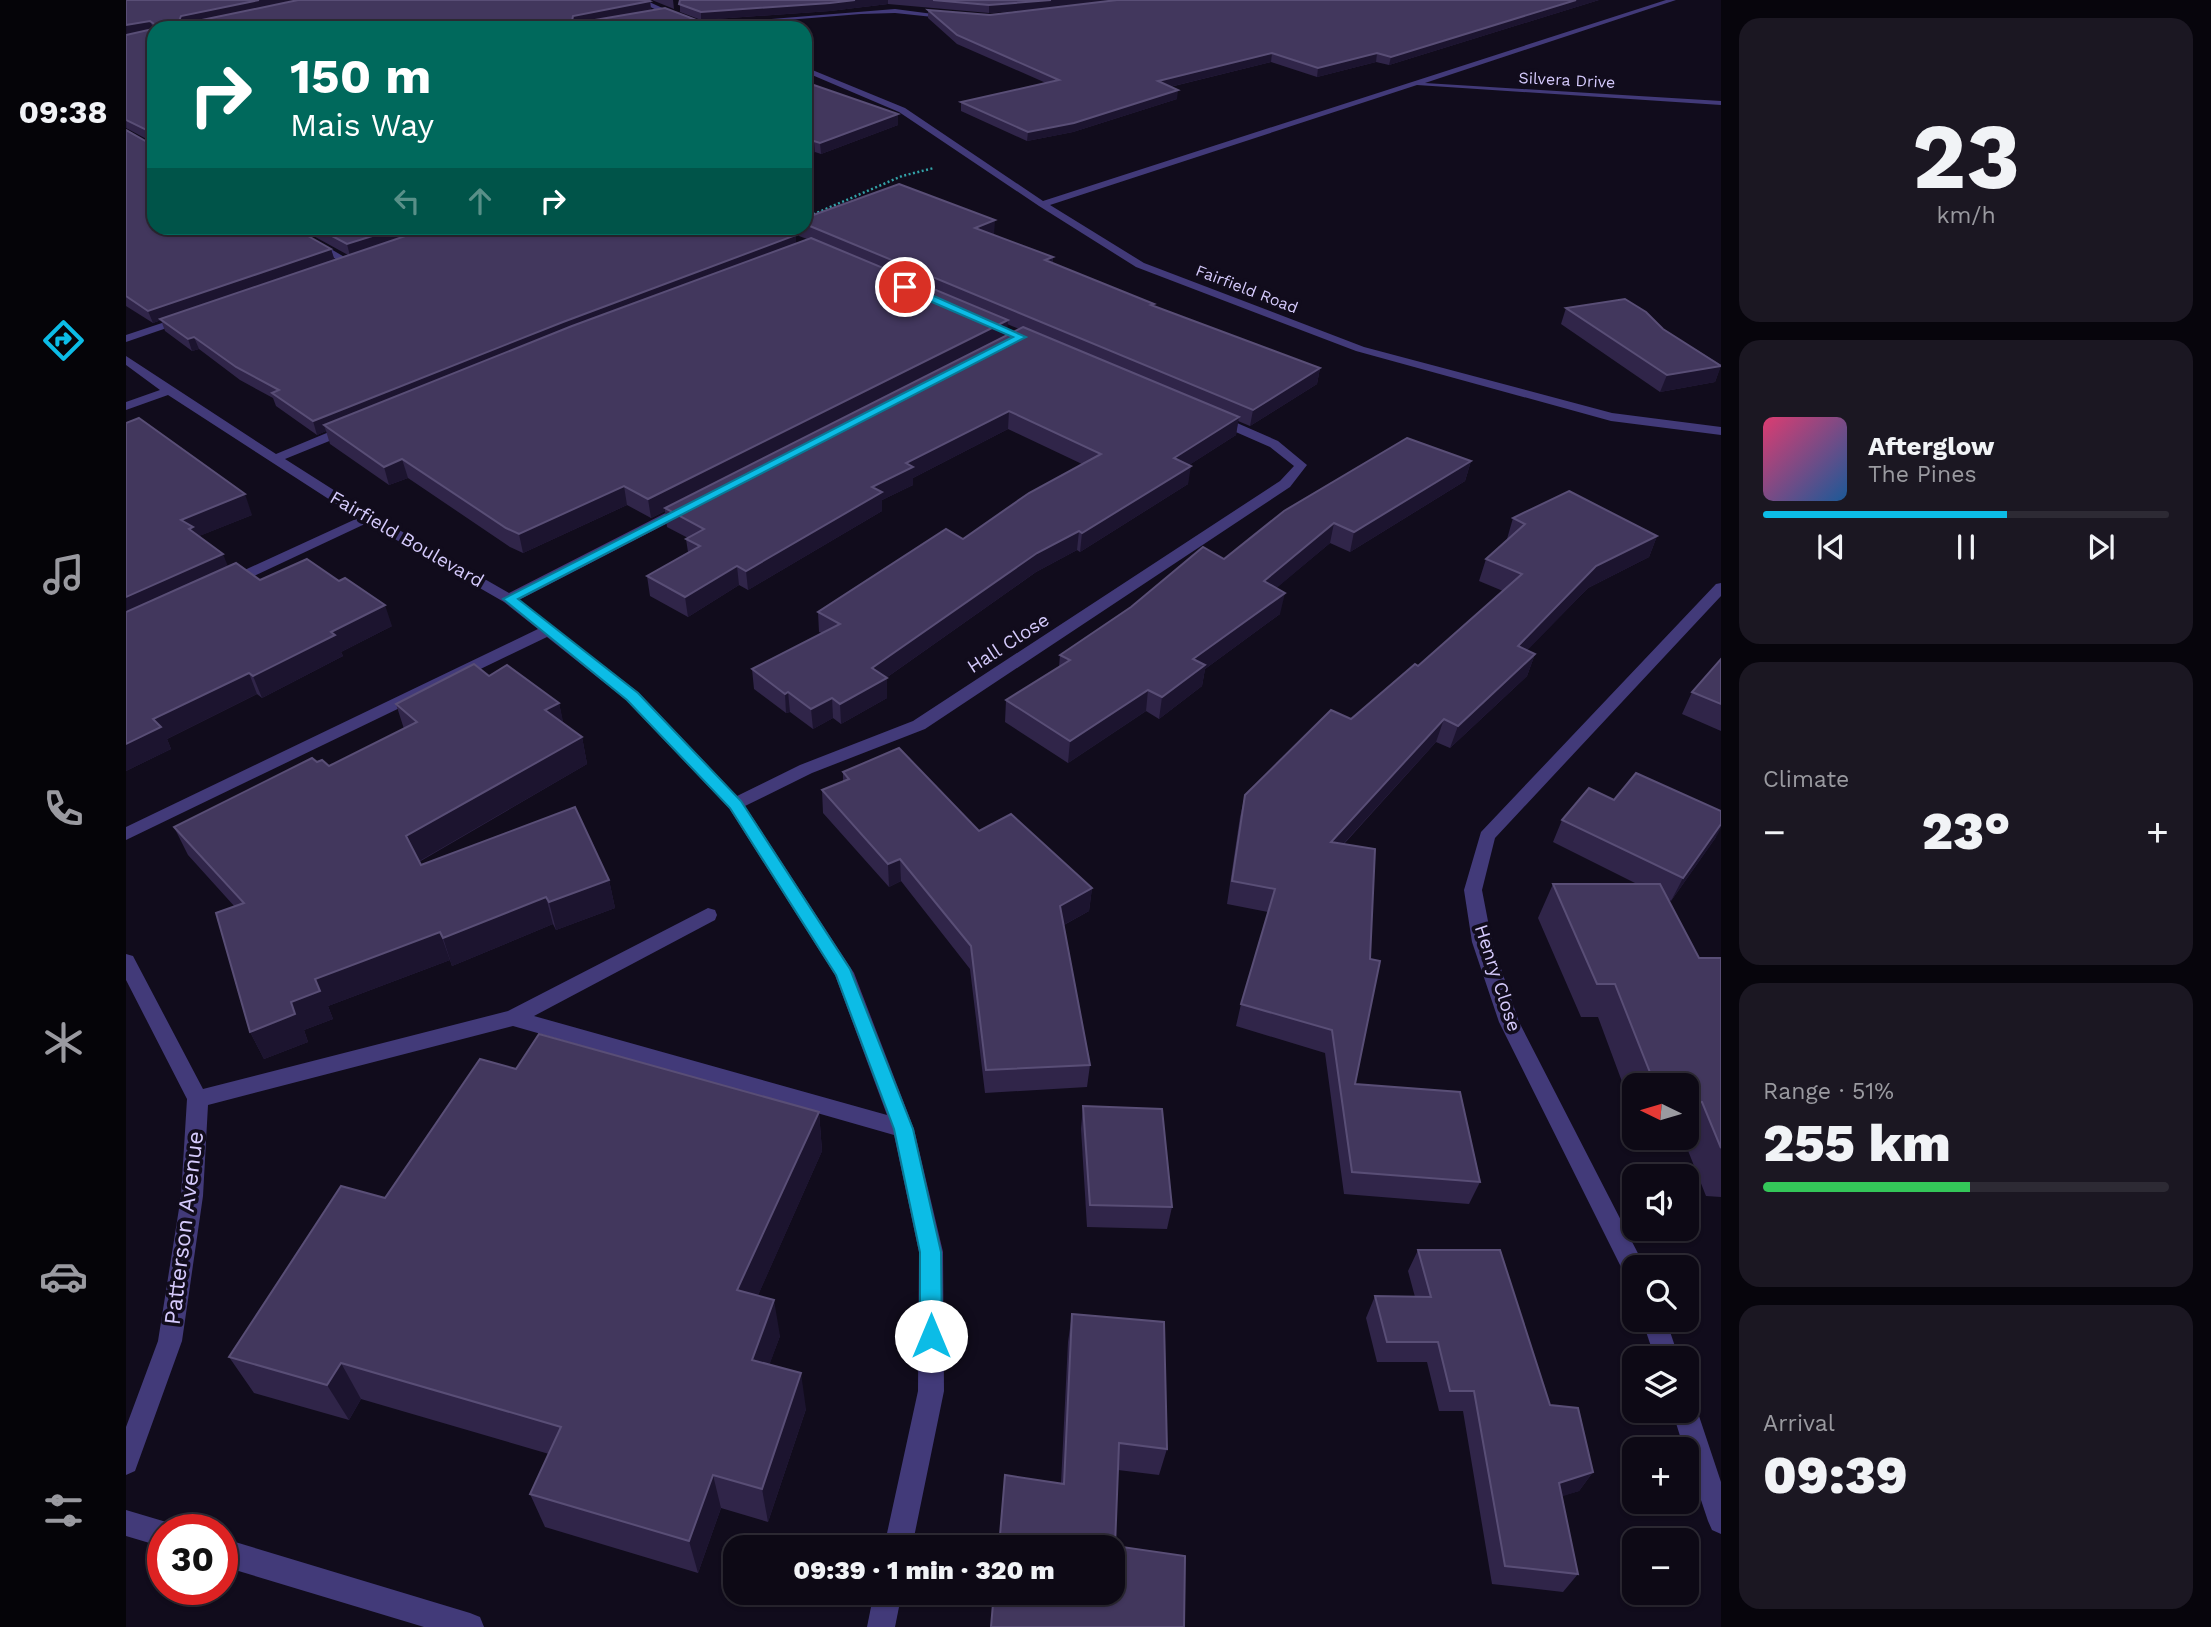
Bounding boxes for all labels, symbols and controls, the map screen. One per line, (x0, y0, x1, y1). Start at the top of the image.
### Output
text: 150 m (290, 47, 431, 105)
icon: right (175, 49, 266, 140)
street label: Silvera Drive (1518, 68, 1616, 92)
text: 09:38 (18, 93, 108, 131)
text: 23 (1912, 103, 2020, 210)
text: Mais Way (290, 106, 434, 144)
icon: left (388, 182, 426, 220)
icon: ahead (461, 182, 499, 220)
icon: right (534, 182, 572, 220)
text: km/h (1936, 202, 1996, 229)
pin (875, 257, 935, 317)
street label: Fairfield Road (1193, 261, 1301, 317)
icon: arrive (886, 268, 924, 306)
icon: directions (39, 316, 88, 365)
text: Afterglow (1868, 431, 1994, 461)
text: The Pines (1868, 461, 1977, 488)
street label: Fairfield Boulevard (326, 486, 488, 592)
icon: previous (1812, 528, 1850, 566)
icon: pause (1947, 528, 1985, 566)
icon: next (2082, 528, 2120, 566)
icon: music (39, 550, 88, 599)
street label: Hall Close (963, 608, 1053, 678)
text: Climate (1763, 766, 1849, 793)
icon: phone (39, 784, 88, 833)
text: 23° (1922, 801, 2010, 862)
text: − (1763, 810, 1786, 854)
text: + (2146, 810, 2169, 854)
street label: Henry Close (1470, 922, 1526, 1034)
icon: climate (39, 1018, 88, 1067)
north arrow (1622, 1073, 1699, 1150)
map controls (1622, 1073, 1699, 1605)
text: Range · 51% (1763, 1078, 1894, 1105)
text: 255 km (1763, 1113, 1951, 1174)
street label: Patterson Avenue (159, 1130, 209, 1326)
button: sound (1622, 1164, 1699, 1241)
icon: car (39, 1252, 88, 1301)
button: search (1622, 1255, 1699, 1332)
position arrow (894, 1299, 968, 1373)
button: layers (1622, 1346, 1699, 1423)
text: Arrival (1763, 1410, 1835, 1437)
button: + (1622, 1437, 1699, 1514)
text: 09:39 (1763, 1445, 1908, 1506)
icon: filters (39, 1486, 88, 1535)
speed limit sign: 30 (147, 1514, 238, 1605)
button: − (1622, 1528, 1699, 1605)
text: 09:39 · 1 min · 320 m (793, 1555, 1055, 1585)

